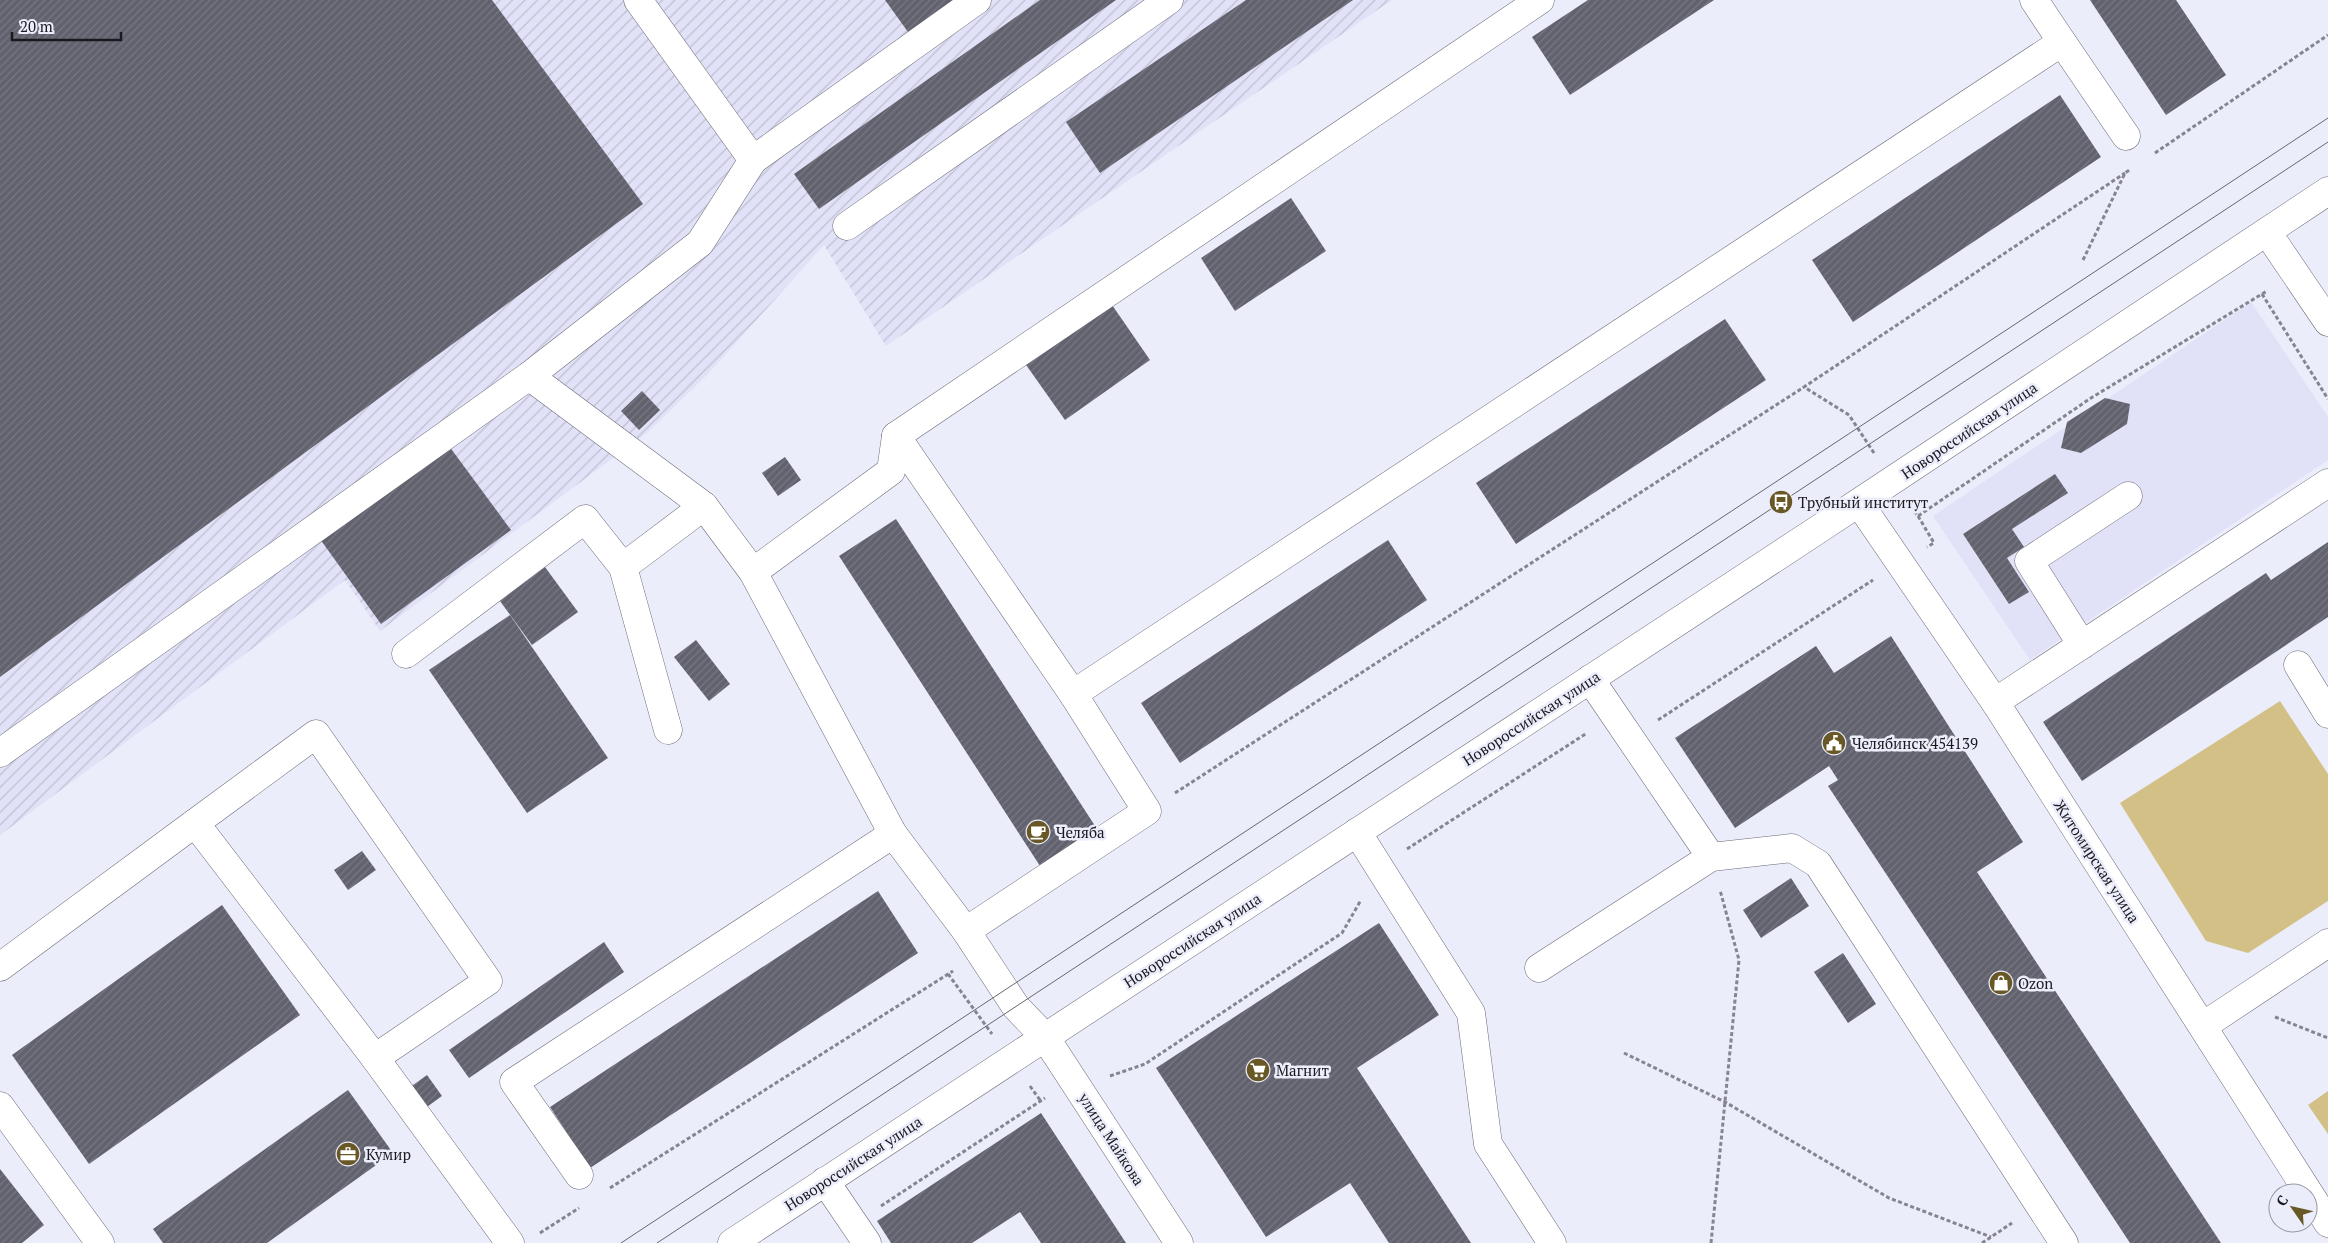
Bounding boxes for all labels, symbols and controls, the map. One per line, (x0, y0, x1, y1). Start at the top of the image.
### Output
scale bar (12, 10, 121, 42)
text: 20 m (20, 16, 53, 36)
street label: Новороссийская улица (1897, 377, 2041, 483)
bus stop icon: Трубный институт (1768, 489, 1794, 515)
place label: Трубный институт (1798, 492, 1929, 512)
street label: Новороссийская улица (1458, 666, 1604, 770)
public building icon: Челябинск 454139 (1821, 730, 1847, 756)
place label: Челябинск 454139 (1852, 733, 1978, 753)
street label: Житомирская улица (2050, 795, 2145, 927)
cafe icon: Челяба (1025, 819, 1051, 845)
place label: Челяба (1056, 822, 1105, 842)
street label: Новороссийская улица (1119, 888, 1265, 992)
shop icon: Ozon (1988, 970, 2014, 996)
place label: Ozon (2018, 973, 2053, 993)
supermarket icon: Магнит (1245, 1057, 1271, 1083)
place label: Магнит (1276, 1060, 1329, 1080)
street label: улица Майкова (1074, 1088, 1150, 1189)
street label: Новороссийская улица (780, 1111, 926, 1215)
office icon: Кумир (335, 1141, 361, 1167)
place label: Кумир (366, 1144, 411, 1164)
north arrow (2268, 1183, 2318, 1233)
text: С (2271, 1191, 2292, 1210)

